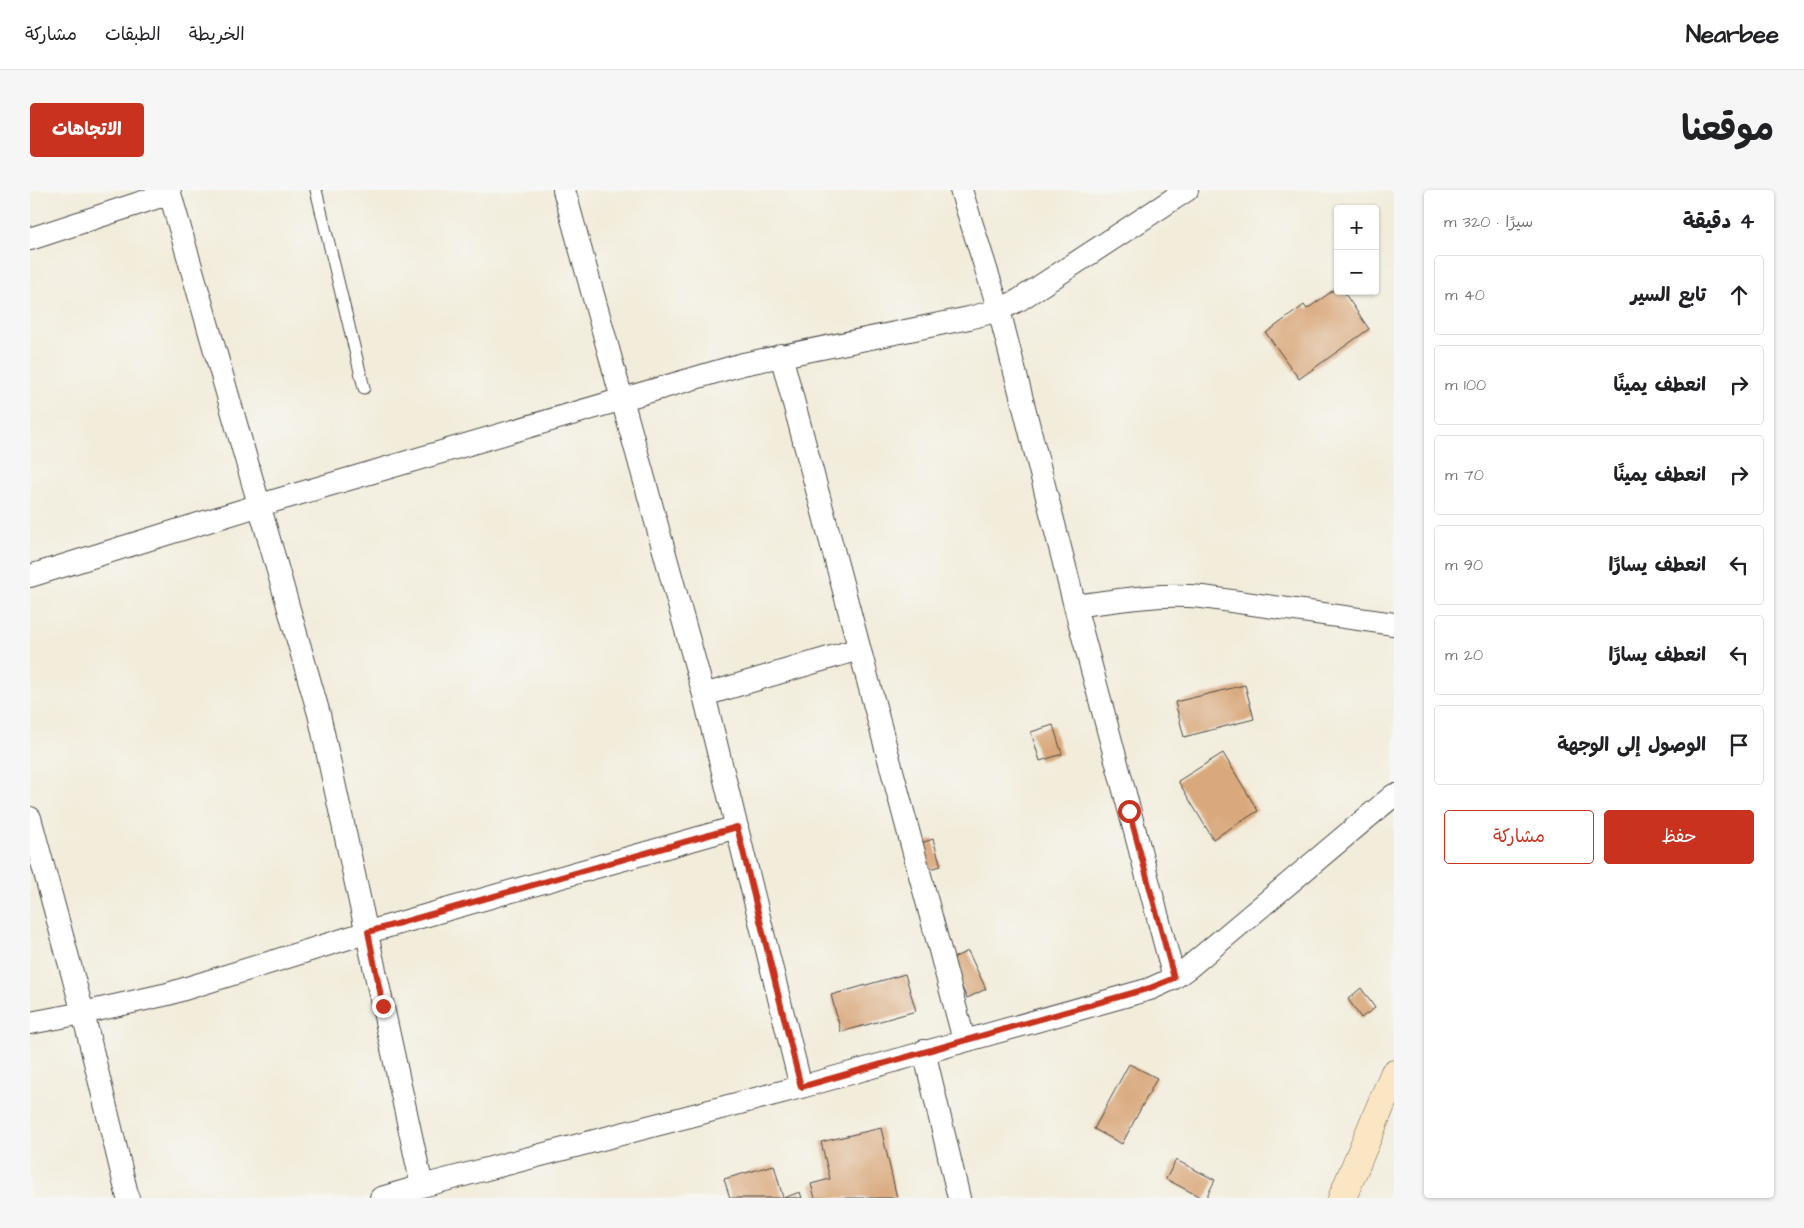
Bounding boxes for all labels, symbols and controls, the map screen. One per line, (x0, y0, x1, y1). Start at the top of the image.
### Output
text: Nearbee (1686, 18, 1779, 52)
text: مشاركة (25, 22, 77, 47)
text: الطبقات (105, 22, 161, 47)
text: الخريطة (189, 22, 245, 47)
button: الاتجاهات (30, 103, 144, 157)
text: موقعنا (1681, 105, 1774, 154)
map controls (1334, 205, 1379, 295)
button: + (1334, 205, 1379, 250)
text: 4 دقيقة (1683, 207, 1754, 236)
text: سيرًا · 320 m (1444, 211, 1533, 233)
button: − (1334, 250, 1379, 295)
icon: ahead (1725, 281, 1753, 309)
text: تابع السير (1631, 282, 1706, 309)
text: 40 m (1445, 284, 1485, 306)
icon: right (1725, 371, 1753, 399)
text: انعطف يمينًا (1614, 372, 1706, 399)
text: 100 m (1445, 374, 1486, 396)
icon: right (1725, 461, 1753, 489)
text: انعطف يمينًا (1614, 462, 1706, 489)
text: 70 m (1445, 464, 1484, 486)
icon: left (1725, 551, 1753, 579)
text: انعطف يسارًا (1609, 552, 1706, 579)
text: 90 m (1445, 554, 1483, 576)
icon: left (1725, 641, 1753, 669)
text: انعطف يسارًا (1609, 642, 1706, 669)
text: 20 m (1445, 644, 1483, 666)
icon: arrive (1725, 731, 1753, 759)
text: الوصول إلى الوجهة (1557, 732, 1706, 759)
route start (1118, 800, 1141, 823)
button: مشاركة (1444, 810, 1594, 864)
button: حفظ (1604, 810, 1754, 864)
route end (372, 995, 395, 1018)

